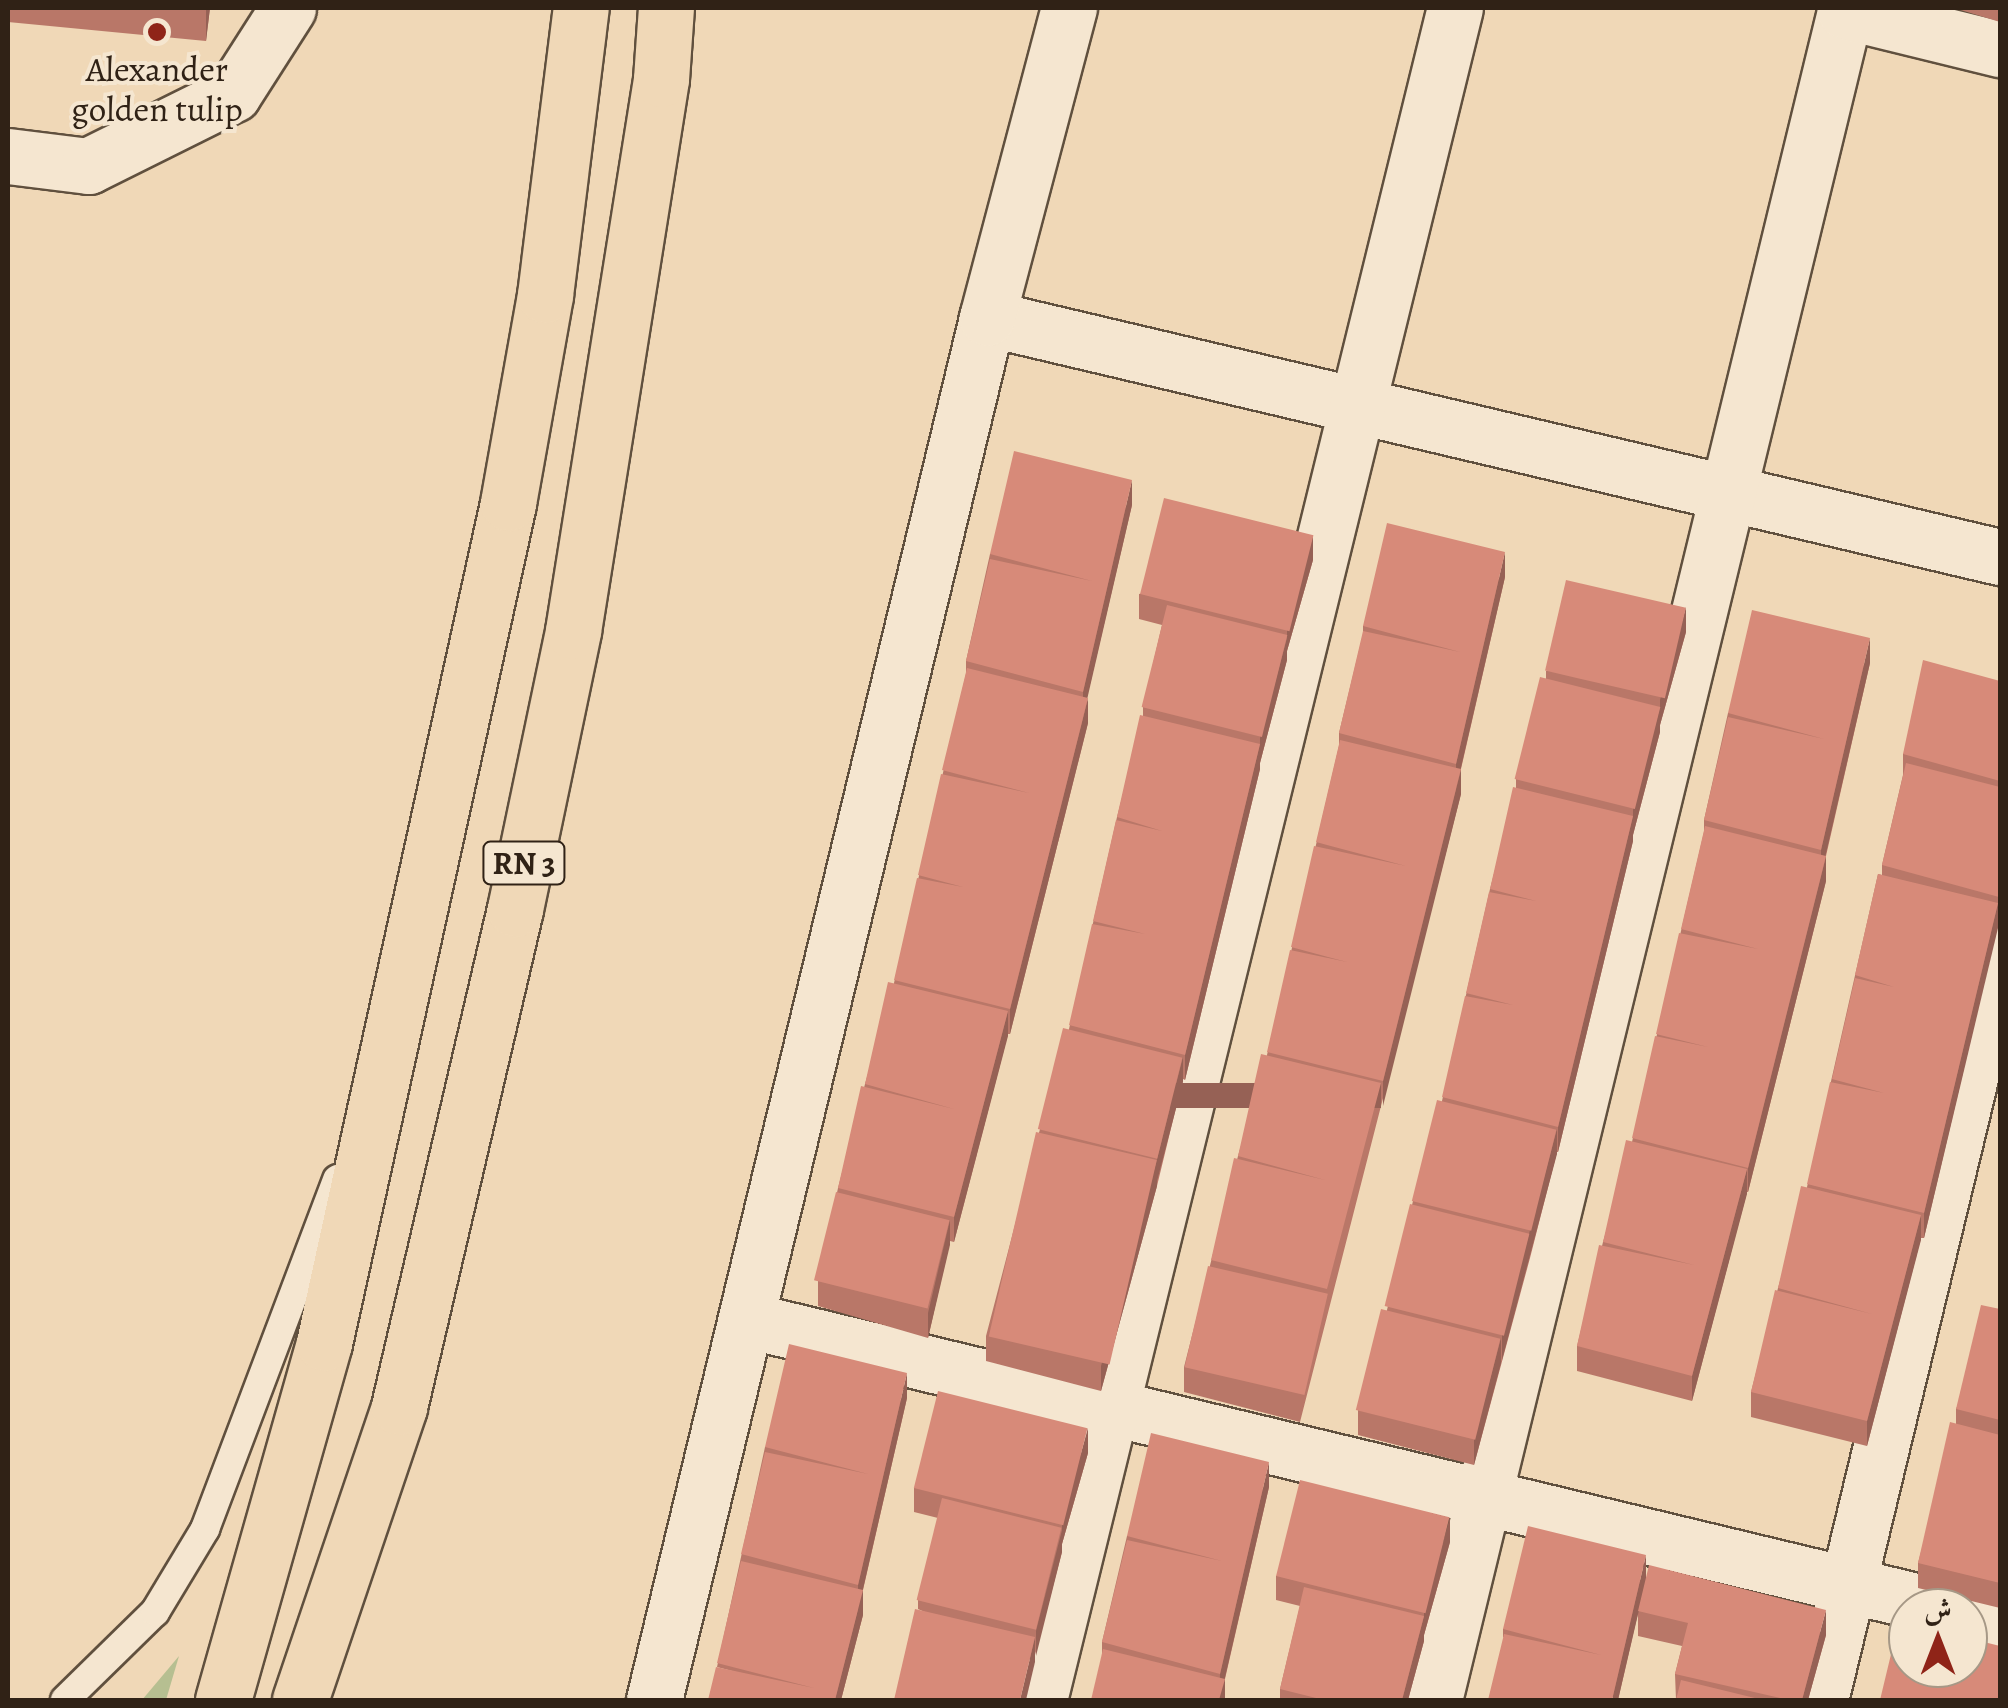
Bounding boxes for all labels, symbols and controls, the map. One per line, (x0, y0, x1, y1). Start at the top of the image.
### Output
marker: Alexander golden tulip (146, 21, 168, 43)
place label: Alexander golden tulip (71, 48, 243, 130)
road number: RN 3 (482, 836, 566, 890)
north arrow (1888, 1588, 1988, 1688)
text: ش (1924, 1591, 1952, 1629)

